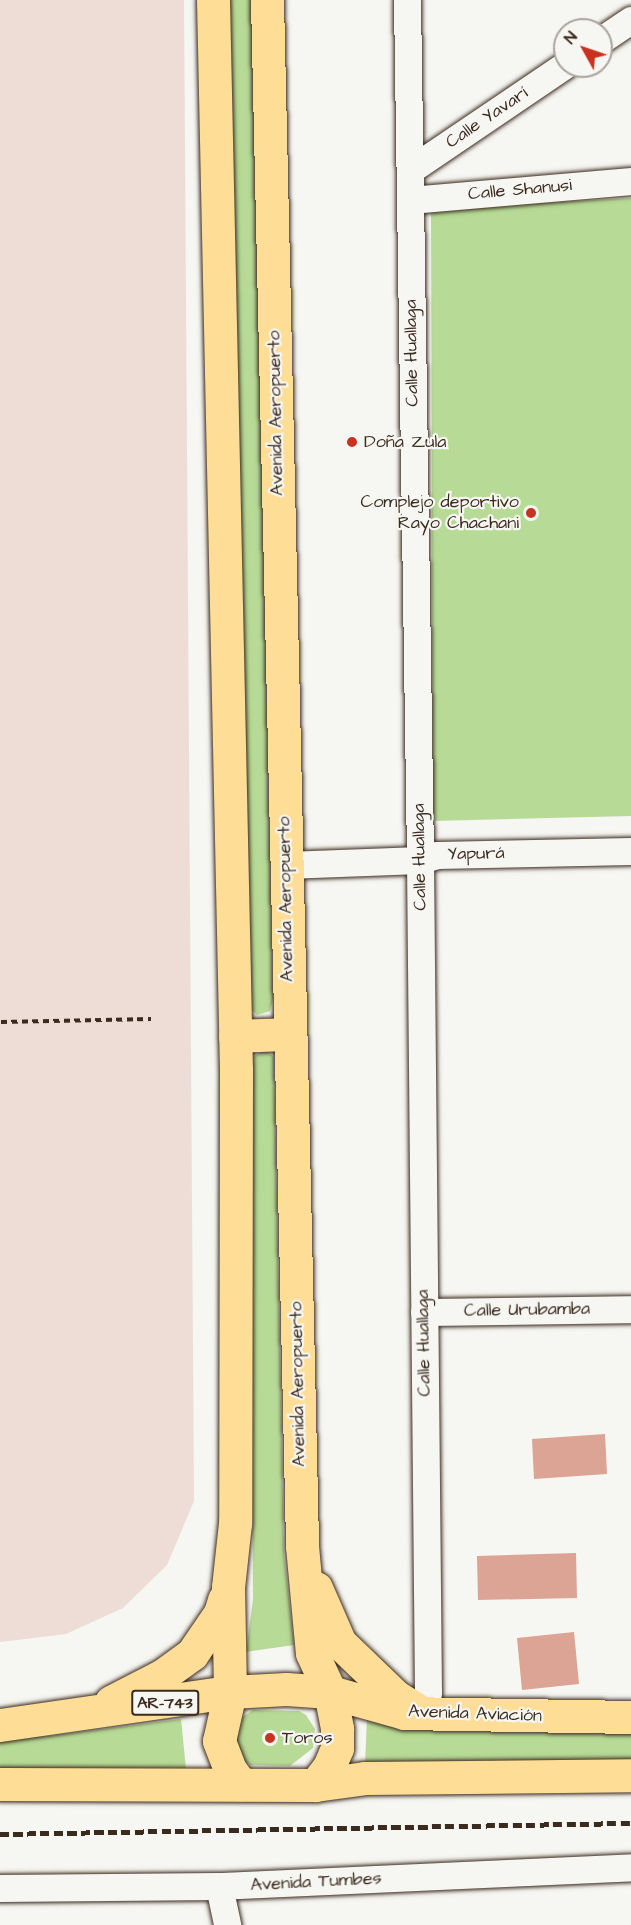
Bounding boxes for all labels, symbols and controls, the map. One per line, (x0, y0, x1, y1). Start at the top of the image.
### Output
north arrow (553, 18, 613, 78)
text: N (559, 27, 582, 49)
street label: Calle Yavarí (442, 83, 532, 153)
street label: Calle Shanusi (467, 175, 573, 205)
street label: Calle Huallaga (400, 299, 424, 407)
street label: Avenida Aeropuerto (264, 330, 288, 496)
place label: Doña Zula (364, 431, 446, 453)
marker: Doña Zula (345, 435, 359, 449)
place label: Complejo deportivo Rayo Chachani (360, 492, 519, 534)
marker: Complejo deportivo Rayo Chachani (524, 506, 538, 520)
street label: Calle Huallaga (408, 803, 432, 911)
street label: Avenida Aeropuerto (274, 816, 298, 982)
street label: Yapurá (447, 843, 505, 865)
street label: Calle Huallaga (412, 1289, 436, 1397)
street label: Calle Urubamba (464, 1298, 590, 1322)
street label: Avenida Aeropuerto (286, 1301, 310, 1467)
road number: AR-743 (130, 1690, 200, 1716)
street label: Avenida Aviación (408, 1701, 542, 1727)
place label: Toros (282, 1727, 332, 1749)
marker: Toros (263, 1731, 277, 1745)
street label: Avenida Tumbes (250, 1868, 382, 1896)

